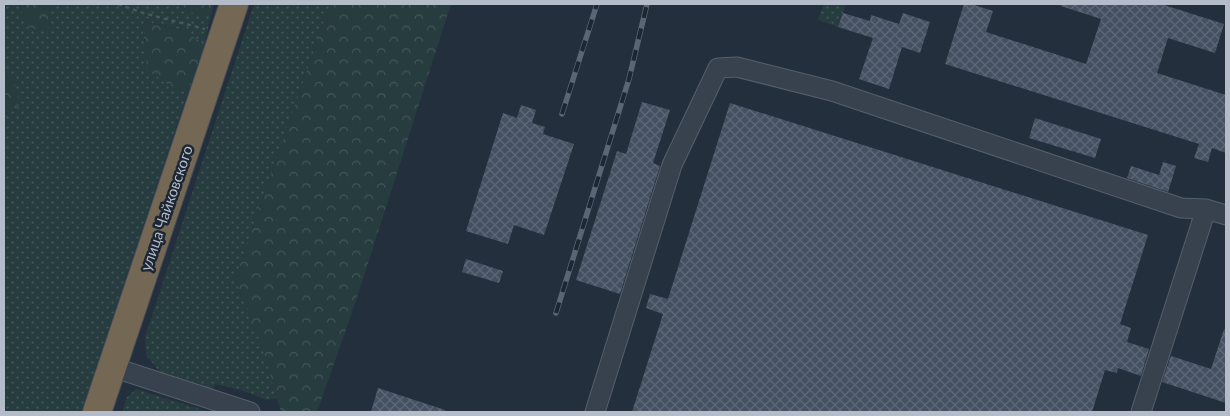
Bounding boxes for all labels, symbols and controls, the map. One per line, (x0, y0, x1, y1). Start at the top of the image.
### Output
street label: улица Чайковского (136, 143, 196, 273)

